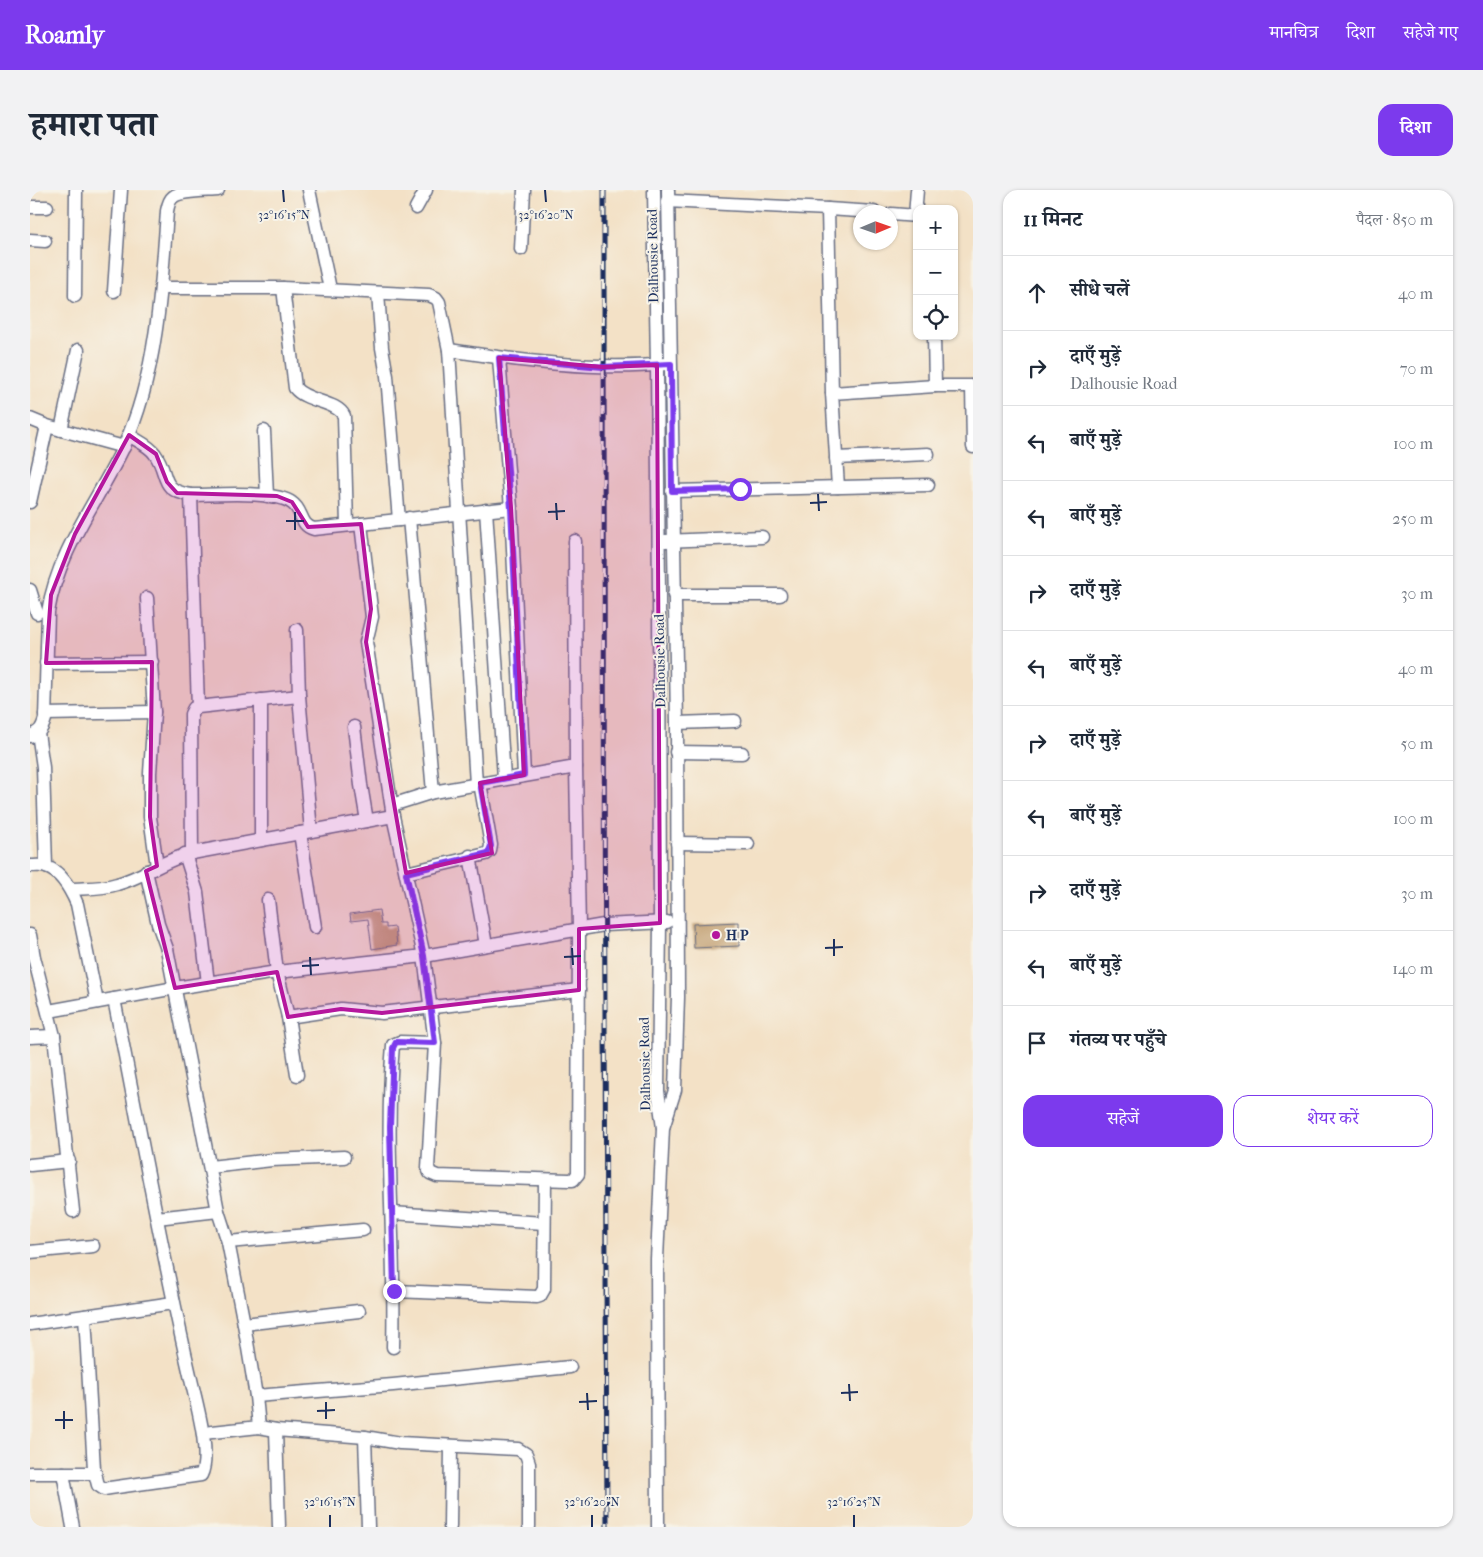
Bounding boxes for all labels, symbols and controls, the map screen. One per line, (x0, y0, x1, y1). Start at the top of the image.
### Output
text: Roamly (25, 21, 104, 49)
text: मानचित्र (1270, 22, 1318, 43)
text: दिशा (1346, 22, 1375, 43)
text: सहेजे गए (1403, 22, 1458, 43)
text: हमारा पता (30, 104, 157, 145)
button: दिशा (1378, 104, 1453, 156)
north arrow (853, 205, 898, 250)
map controls (913, 205, 958, 340)
button: + (913, 205, 958, 250)
text: 11 मिनट (1023, 207, 1082, 231)
text: 32°16'15"N (258, 208, 310, 222)
text: 32°16'20"N (518, 208, 574, 222)
street label: Dalhousie Road (644, 208, 662, 303)
text: पैदल · 850 m (1356, 210, 1433, 229)
button: − (913, 250, 958, 295)
icon: ahead (1023, 279, 1051, 307)
text: सीधे चलें (1070, 279, 1129, 301)
text: 40 m (1398, 284, 1433, 303)
button: locate (913, 295, 958, 340)
text: दाएँ मुड़ें (1070, 345, 1121, 367)
icon: right (1023, 354, 1051, 382)
text: 70 m (1400, 359, 1433, 378)
text: Dalhousie Road (1070, 374, 1177, 393)
icon: left (1023, 429, 1051, 457)
text: बाएँ मुड़ें (1070, 429, 1121, 451)
text: 100 m (1393, 434, 1433, 453)
route start (729, 478, 752, 501)
icon: left (1023, 504, 1051, 532)
text: बाएँ मुड़ें (1070, 504, 1121, 526)
text: 250 m (1392, 509, 1433, 528)
icon: right (1023, 579, 1051, 607)
text: दाएँ मुड़ें (1070, 579, 1121, 601)
text: 30 m (1401, 584, 1433, 603)
street label: Dalhousie Road (651, 613, 669, 708)
icon: left (1023, 654, 1051, 682)
text: बाएँ मुड़ें (1070, 654, 1121, 676)
text: 40 m (1398, 659, 1433, 678)
icon: right (1023, 729, 1051, 757)
text: दाएँ मुड़ें (1070, 729, 1121, 751)
text: 50 m (1401, 734, 1433, 753)
icon: left (1023, 804, 1051, 832)
text: बाएँ मुड़ें (1070, 804, 1121, 826)
text: 100 m (1393, 809, 1433, 828)
icon: right (1023, 879, 1051, 907)
text: दाएँ मुड़ें (1070, 879, 1121, 901)
text: 30 m (1401, 884, 1433, 903)
place label: H P (726, 927, 749, 944)
marker: H P (710, 929, 722, 941)
icon: left (1023, 954, 1051, 982)
text: बाएँ मुड़ें (1070, 954, 1121, 976)
text: 140 m (1392, 959, 1433, 978)
street label: Dalhousie Road (636, 1016, 654, 1111)
icon: arrive (1023, 1029, 1051, 1057)
text: गंतव्य पर पहुँचे (1070, 1029, 1166, 1051)
button: सहेजें (1023, 1095, 1223, 1147)
button: शेयर करें (1233, 1095, 1433, 1147)
route end (383, 1280, 406, 1303)
text: 32°16'15"N (304, 1495, 356, 1509)
text: 32°16'20"N (564, 1495, 620, 1509)
text: 32°16'25"N (827, 1495, 881, 1509)

